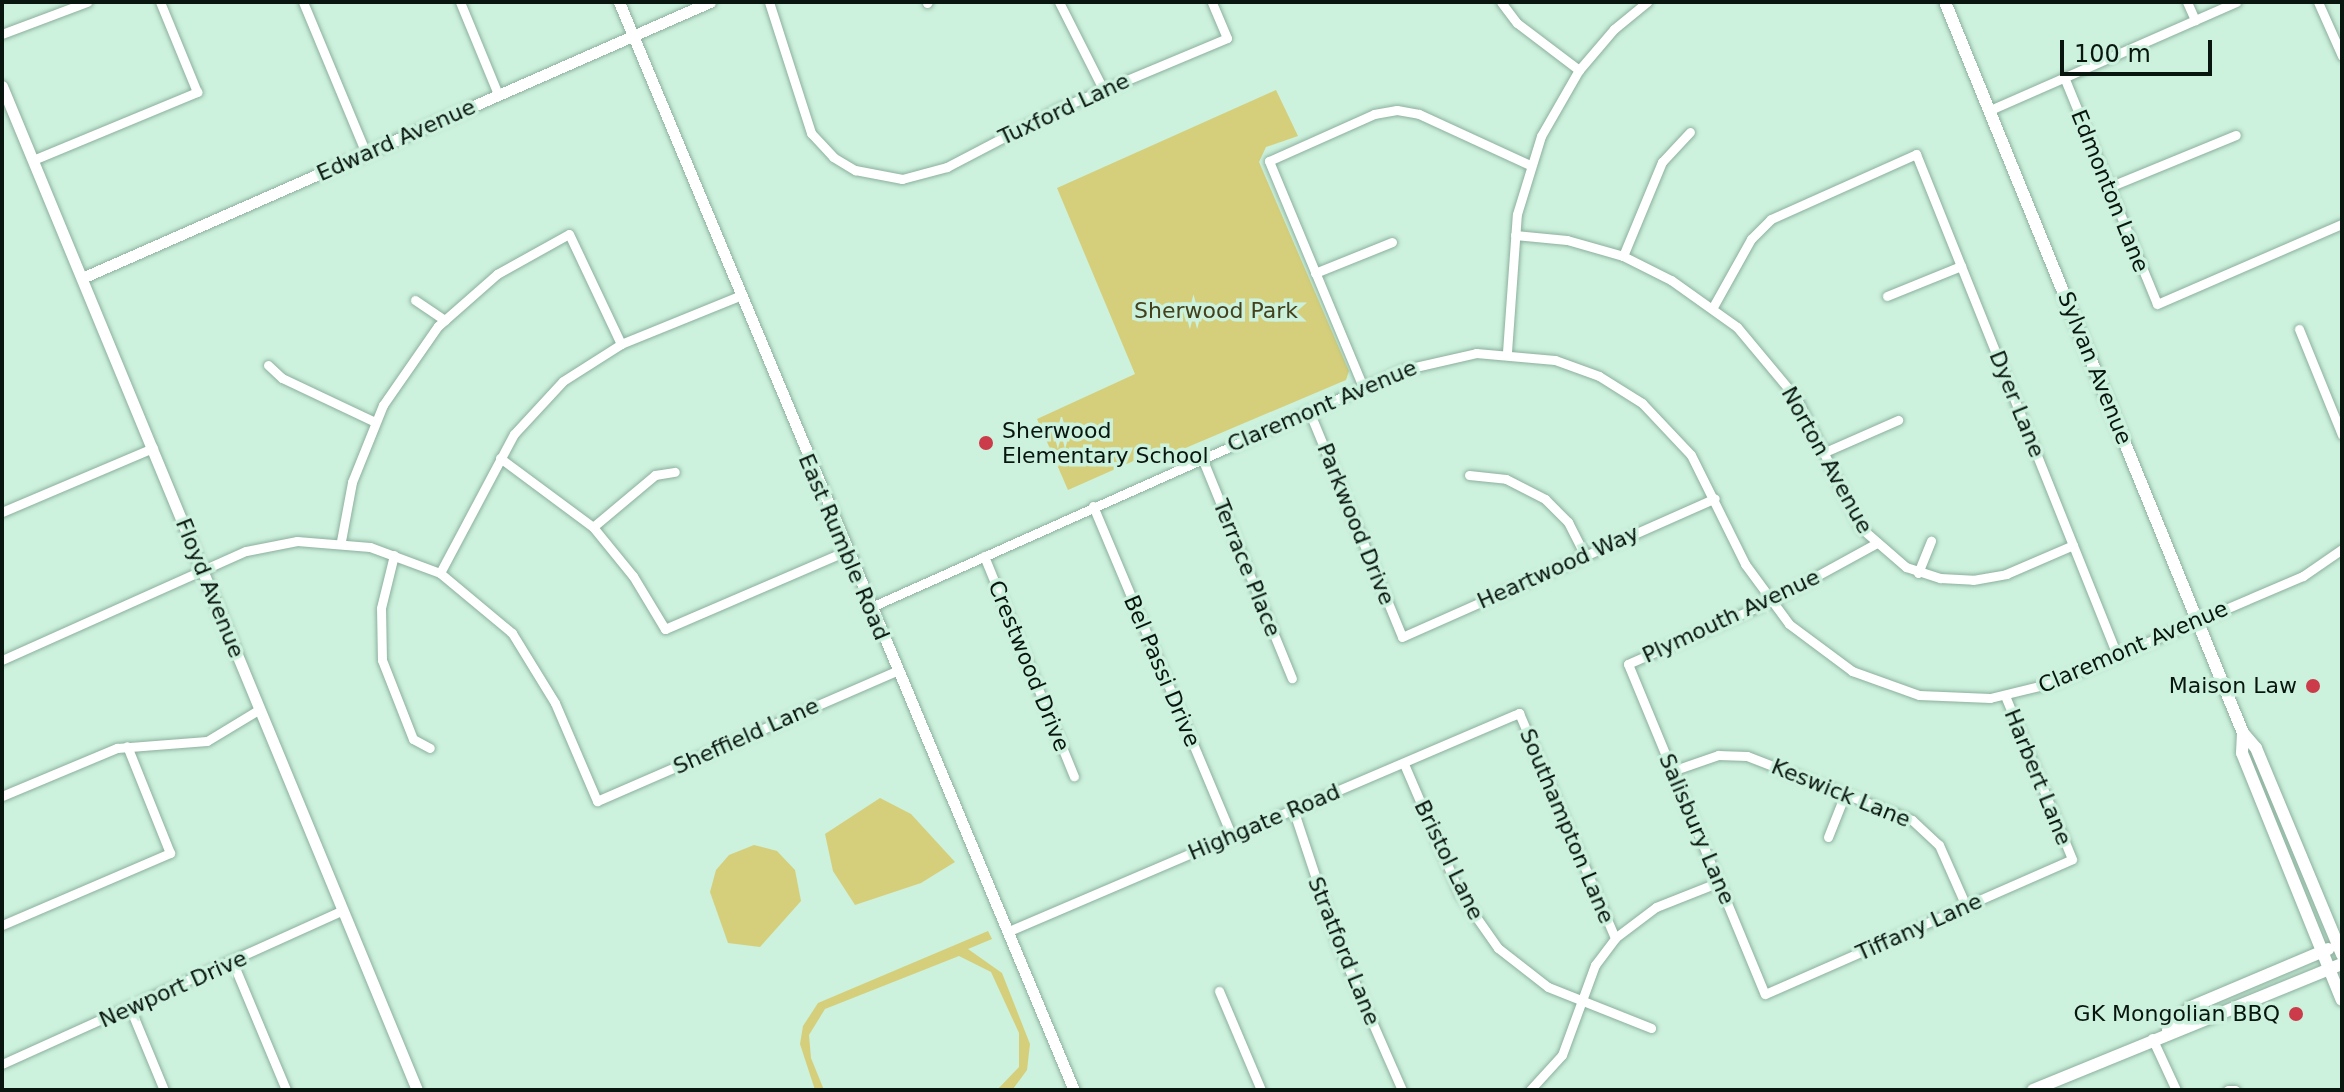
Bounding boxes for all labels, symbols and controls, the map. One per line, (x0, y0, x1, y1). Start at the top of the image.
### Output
scale bar (2064, 24, 2216, 74)
text: 100 m (2074, 40, 2151, 68)
street label: Tuxford Lane (994, 67, 1134, 151)
street label: Edward Avenue (313, 93, 479, 187)
street label: Edmonton Lane (2065, 106, 2155, 276)
street label: Sylvan Avenue (2052, 288, 2138, 448)
park label: Sherwood Park (1134, 298, 1298, 324)
street label: Dyer Lane (1984, 347, 2050, 461)
street label: Claremont Avenue (1223, 354, 1421, 458)
street label: Norton Avenue (1776, 382, 1878, 538)
place label: Sherwood Elementary School (1002, 417, 1209, 468)
marker: Sherwood Elementary School (977, 434, 995, 452)
street label: Parkwood Drive (1312, 439, 1400, 609)
street label: East Rumble Road (793, 450, 895, 644)
street label: Terrace Place (1208, 496, 1286, 640)
street label: Floyd Avenue (170, 514, 250, 662)
street label: Heartwood Way (1473, 520, 1643, 614)
street label: Plymouth Avenue (1638, 563, 1824, 669)
street label: Crestwood Drive (983, 577, 1075, 755)
street label: Bel Passi Drive (1118, 591, 1206, 751)
street label: Claremont Avenue (2034, 595, 2232, 699)
place label: Maison Law (2169, 673, 2297, 699)
marker: Maison Law (2304, 677, 2322, 695)
street label: Sheffield Lane (669, 692, 823, 780)
street label: Harbert Lane (1999, 705, 2077, 849)
street label: Southampton Lane (1514, 725, 1620, 927)
street label: Salisbury Lane (1653, 750, 1741, 908)
street label: Keswick Lane (1768, 753, 1914, 833)
street label: Highgate Road (1184, 778, 1344, 866)
street label: Bristol Lane (1409, 796, 1489, 924)
street label: Stratford Lane (1302, 873, 1386, 1029)
street label: Tiffany Lane (1852, 888, 1986, 966)
street label: Newport Drive (95, 945, 251, 1033)
place label: GK Mongolian BBQ (2074, 1001, 2280, 1027)
marker: GK Mongolian BBQ (2287, 1005, 2305, 1023)

